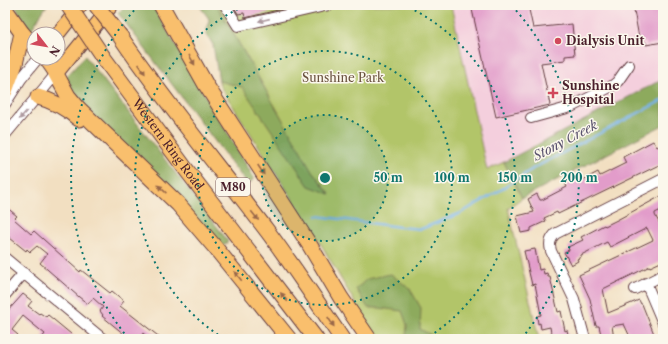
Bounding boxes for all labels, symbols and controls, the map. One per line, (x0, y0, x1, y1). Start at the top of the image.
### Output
one-way arrow (258, 18, 270, 24)
north arrow (26, 26, 66, 66)
place label: Dialysis Unit (566, 33, 644, 48)
marker: Dialysis Unit (553, 36, 563, 46)
text: N (46, 43, 63, 59)
one-way arrow (189, 54, 196, 66)
one-way arrow (138, 63, 146, 74)
park label: Sunshine Park (302, 70, 385, 85)
place label: Sunshine Hospital (562, 78, 619, 107)
marker: Sunshine Hospital (547, 87, 559, 99)
street label: Western Ring Road (129, 95, 208, 193)
one-way arrow (19, 110, 28, 119)
water label: Stony Creek (529, 116, 600, 164)
one-way arrow (257, 165, 265, 175)
text: 50 m (373, 170, 403, 185)
text: 100 m (434, 170, 470, 185)
text: 150 m (498, 170, 532, 185)
text: 200 m (560, 170, 598, 185)
centre of rings (318, 171, 332, 185)
road number: M80 (216, 178, 250, 196)
one-way arrow (157, 184, 167, 194)
one-way arrow (251, 211, 260, 222)
one-way arrow (234, 271, 242, 282)
one-way arrow (280, 291, 288, 302)
one-way arrow (327, 317, 335, 327)

